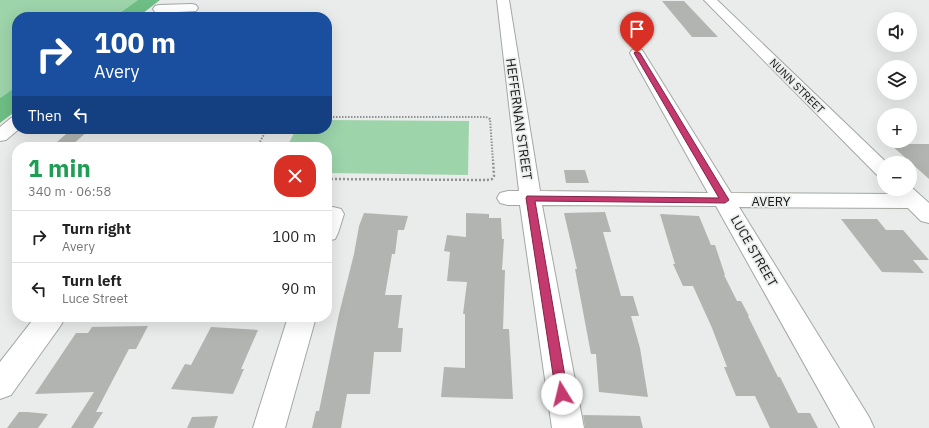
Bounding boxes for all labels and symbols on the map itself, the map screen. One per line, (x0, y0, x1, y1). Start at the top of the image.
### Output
pin (620, 12, 654, 53)
street label: NUNN STREET (767, 56, 828, 117)
street label: HEFFERNAN STREET (502, 57, 536, 181)
street label: AVERY (752, 193, 791, 210)
street label: LUCE STREET (727, 212, 781, 290)
position arrow (541, 373, 583, 415)

